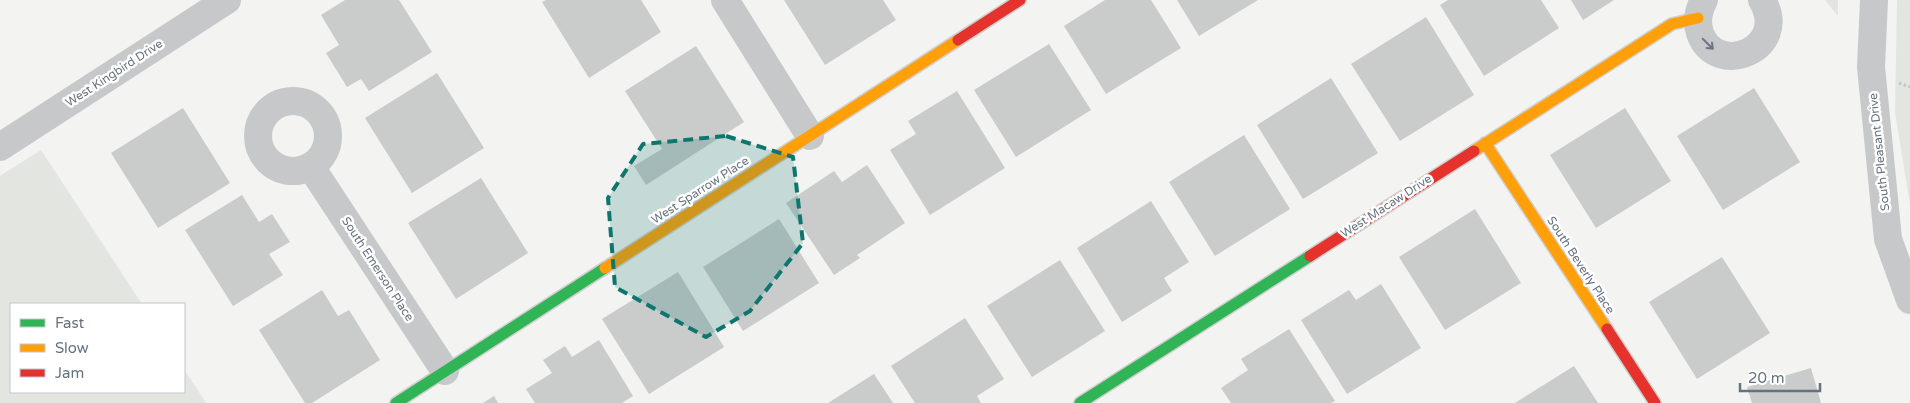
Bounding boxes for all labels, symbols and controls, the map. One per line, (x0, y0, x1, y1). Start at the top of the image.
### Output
street label: West Kingbird Drive (63, 36, 165, 110)
one-way arrow (1702, 38, 1714, 50)
street label: South Pleasant Drive (1866, 92, 1892, 212)
street label: West Sparrow Place (649, 153, 751, 227)
street label: West Macaw Drive (1338, 171, 1434, 241)
street label: South Emerson Place (339, 214, 417, 324)
street label: South Beverly Place (1544, 214, 1618, 316)
legend (10, 303, 185, 393)
text: Fast (55, 314, 85, 332)
text: Slow (55, 339, 89, 357)
scale bar (1740, 360, 1820, 392)
text: Jam (55, 364, 84, 382)
text: 20 m (1748, 369, 1785, 387)

